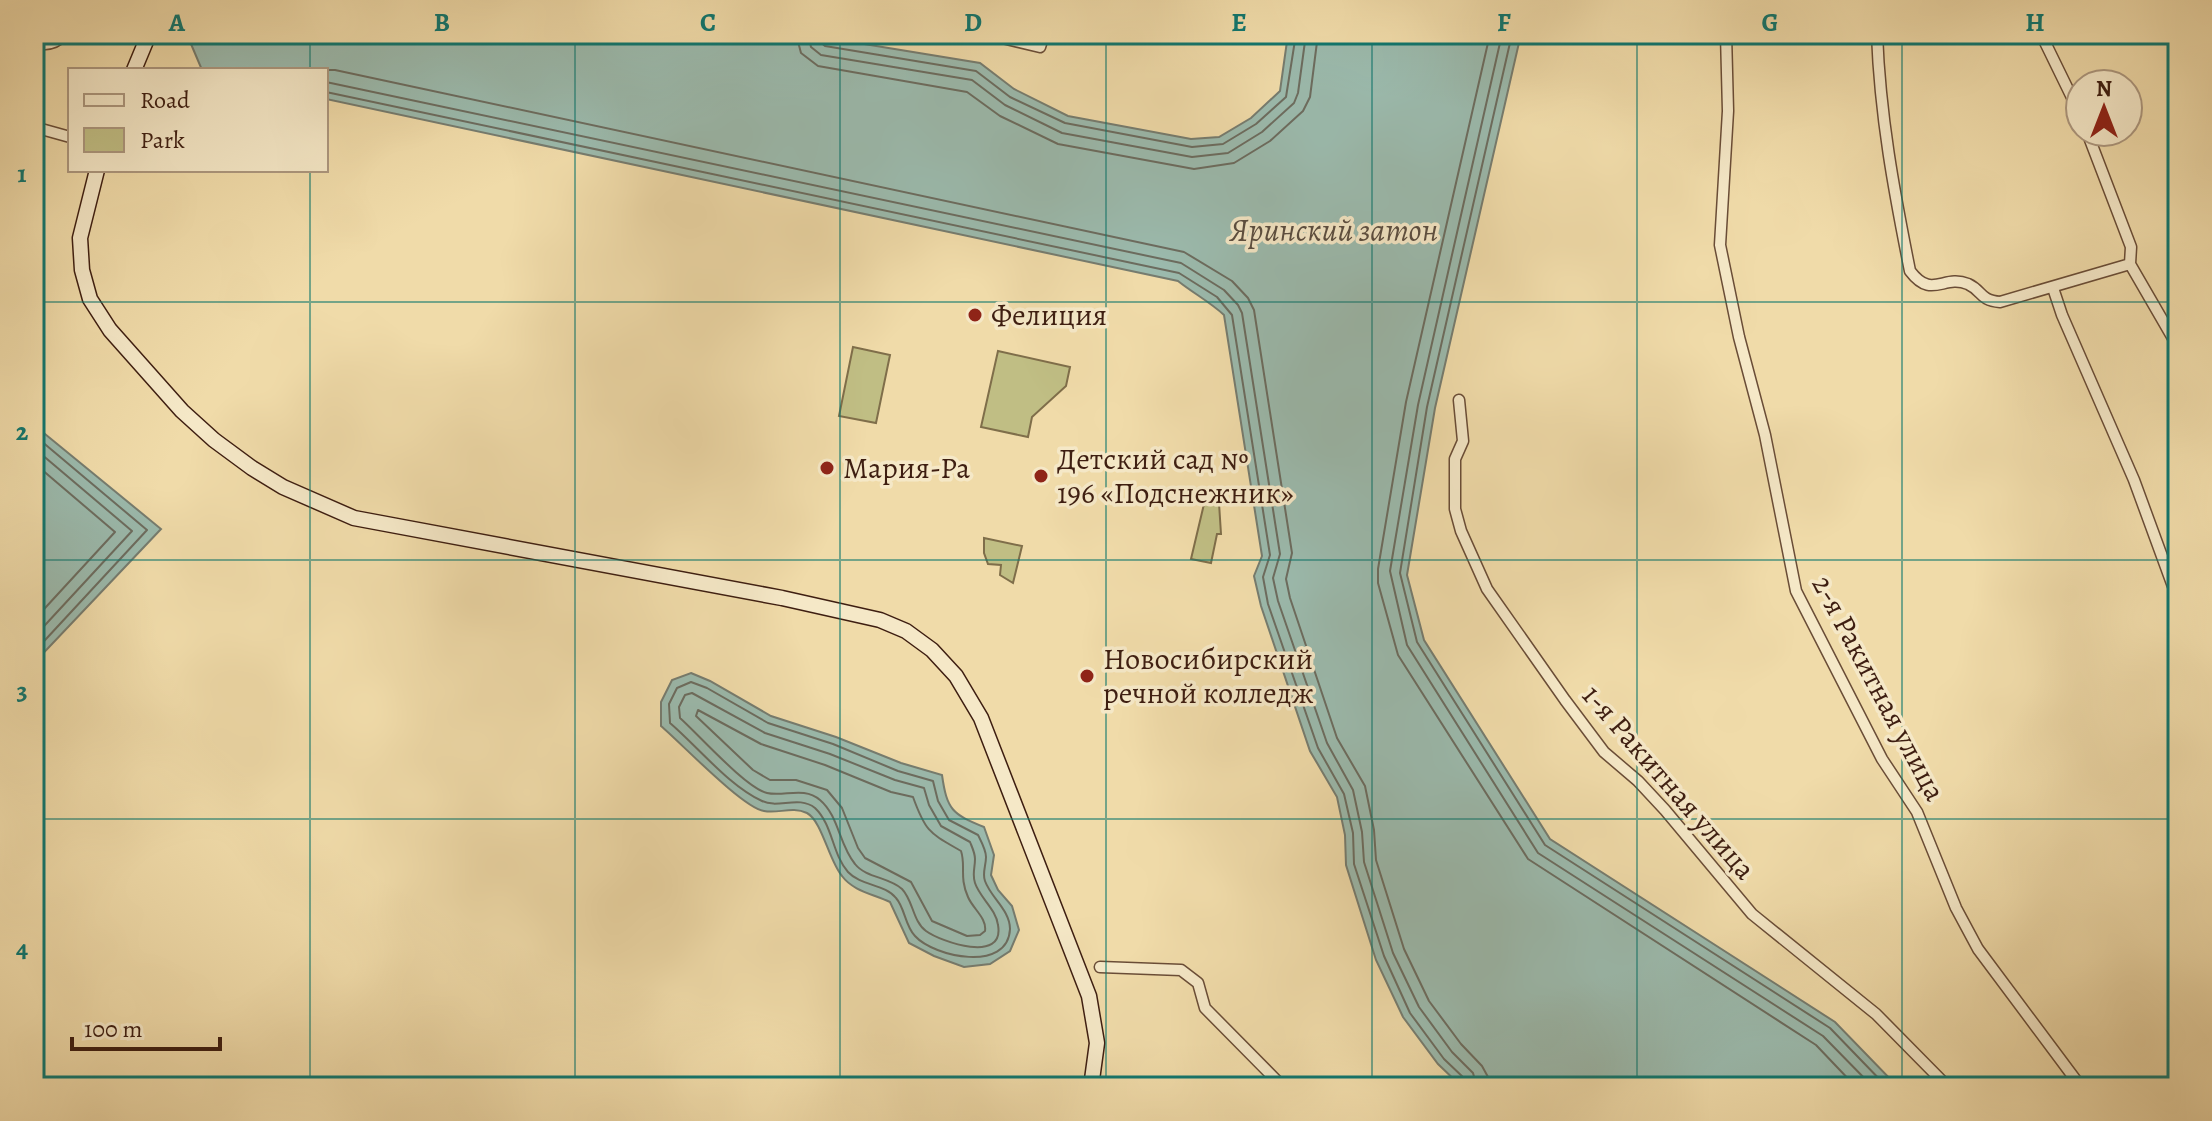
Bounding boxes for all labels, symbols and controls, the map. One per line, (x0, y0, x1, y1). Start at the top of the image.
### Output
text: A (168, 5, 186, 40)
text: B (434, 5, 450, 40)
text: C (700, 5, 716, 40)
text: D (964, 5, 982, 40)
text: E (1231, 5, 1247, 40)
text: F (1497, 5, 1511, 40)
text: G (1761, 5, 1779, 40)
text: H (2025, 5, 2045, 40)
legend (68, 68, 328, 172)
north arrow (2064, 68, 2144, 148)
text: N (2096, 74, 2112, 104)
text: Road (140, 84, 190, 116)
text: Park (140, 124, 185, 156)
text: 1 (17, 156, 27, 191)
water label: Яринский затон (1229, 208, 1438, 252)
place label: Фелиция (991, 295, 1107, 335)
marker: Фелиция (966, 306, 984, 324)
text: 2 (16, 414, 29, 449)
place label: Детский сад № 196 «Подснежник» (1057, 439, 1294, 513)
place label: Мария-Ра (843, 448, 970, 488)
marker: Мария-Ра (818, 459, 836, 477)
marker: Детский сад № 196 «Подснежник» (1032, 467, 1050, 485)
street label: 2-я Ракитная улица (1803, 568, 1955, 808)
place label: Новосибирский речной колледж (1103, 639, 1314, 713)
marker: Новосибирский речной колледж (1078, 667, 1096, 685)
text: 3 (16, 673, 28, 708)
street label: 1-я Ракитная улица (1573, 676, 1765, 888)
text: 4 (16, 931, 28, 966)
scale bar (72, 1001, 220, 1051)
text: 100 m (84, 1013, 143, 1045)

